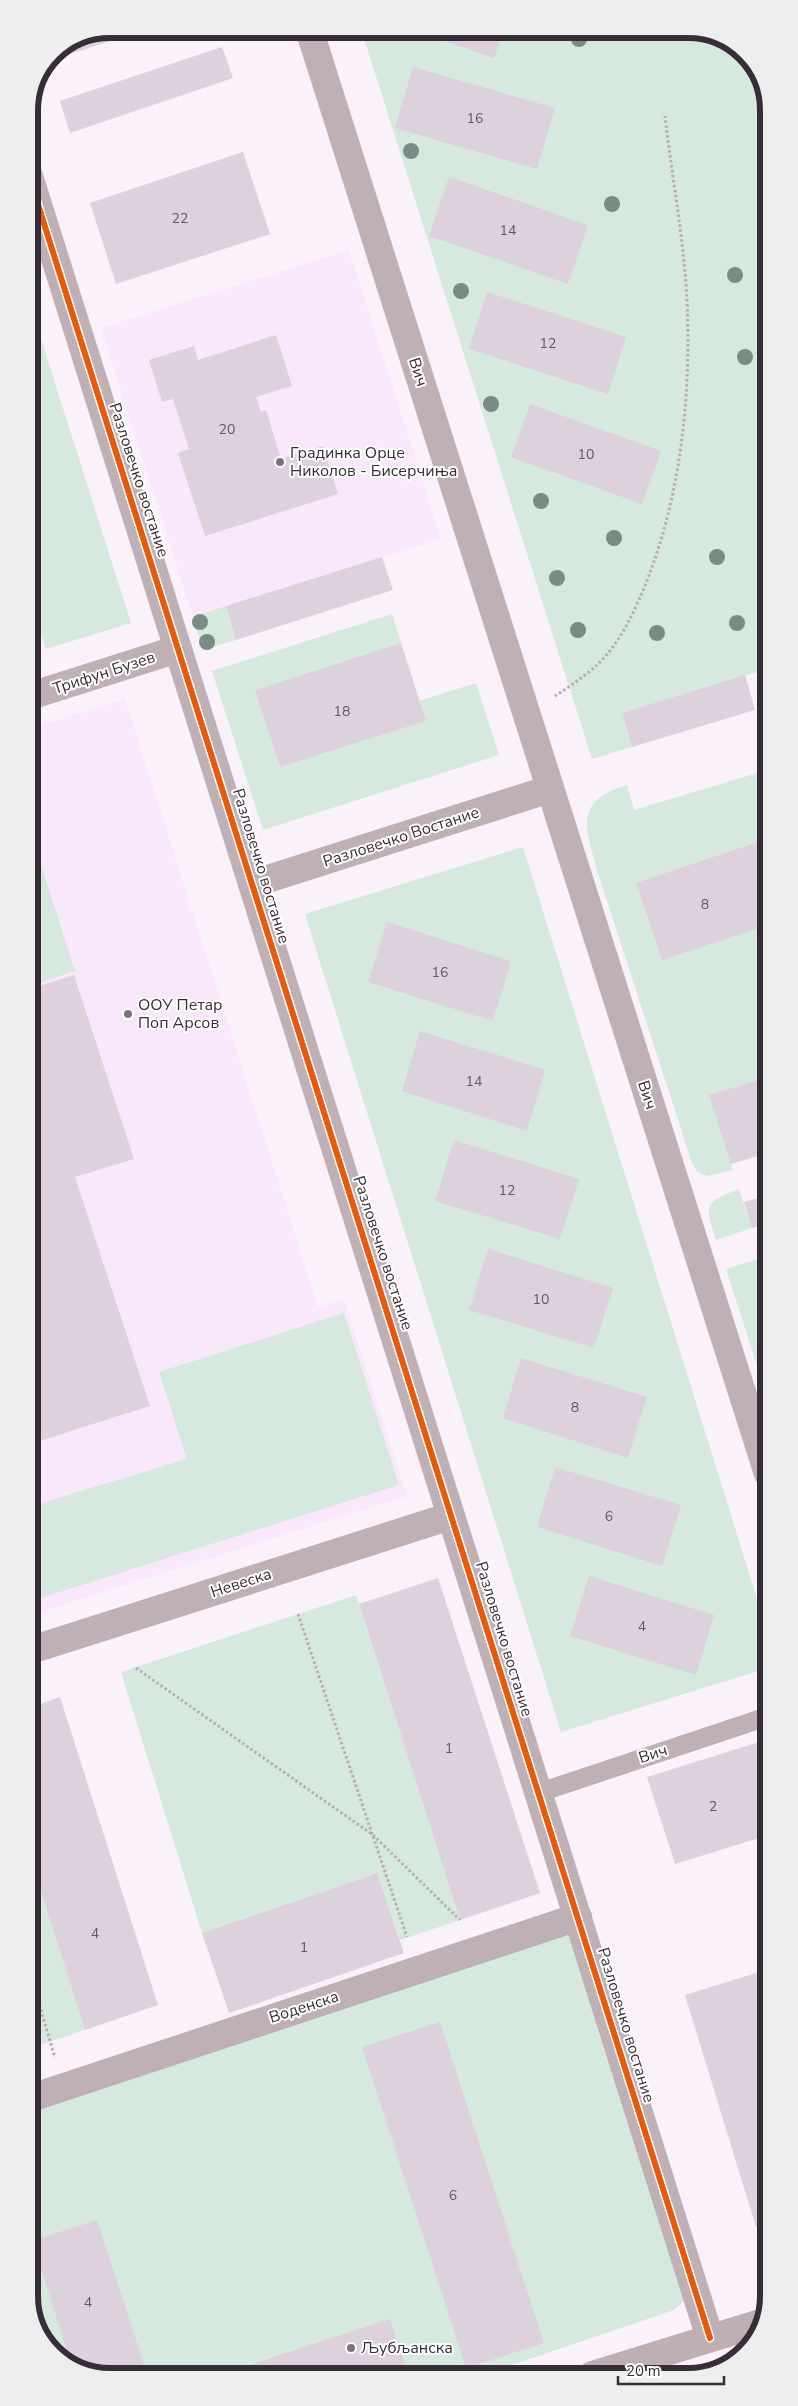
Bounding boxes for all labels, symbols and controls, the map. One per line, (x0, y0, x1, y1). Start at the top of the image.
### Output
house number: 16 (467, 109, 483, 128)
house number: 22 (172, 209, 188, 228)
house number: 14 (500, 221, 516, 240)
house number: 12 (540, 334, 556, 353)
street label: Вич (403, 355, 433, 389)
street label: Разловечко востание (104, 400, 174, 560)
house number: 20 (219, 420, 235, 439)
place label: Градинка Орце Николов - Бисерчиња (290, 442, 457, 482)
house number: 10 (578, 445, 594, 464)
marker: Градинка Орце Николов - Бисерчиња (274, 456, 286, 468)
street label: Трифун Бузев (50, 646, 158, 700)
house number: 18 (334, 702, 350, 721)
street label: Разловечко востание (227, 786, 295, 946)
street label: Разловечко Востание (320, 801, 482, 873)
house number: 8 (701, 895, 709, 914)
house number: 16 (432, 963, 448, 982)
place label: ООУ Петар Поп Арсов (138, 994, 223, 1034)
marker: ООУ Петар Поп Арсов (122, 1008, 134, 1020)
house number: 14 (466, 1072, 482, 1091)
street label: Вич (632, 1078, 662, 1112)
street label: Разловечко востание (348, 1173, 418, 1333)
house number: 12 (499, 1181, 515, 1200)
house number: 10 (533, 1290, 549, 1309)
house number: 8 (571, 1398, 579, 1417)
house number: 6 (605, 1507, 613, 1526)
street label: Разловечко востание (470, 1559, 538, 1719)
street label: Невеска (208, 1563, 274, 1603)
house number: 4 (638, 1617, 646, 1636)
house number: 1 (445, 1739, 453, 1758)
street label: Вич (636, 1739, 670, 1769)
house number: 2 (709, 1797, 717, 1816)
house number: 4 (91, 1924, 99, 1943)
house number: 1 (300, 1938, 308, 1957)
street label: Разловечко востание (592, 1945, 660, 2105)
street label: Воденска (266, 1985, 342, 2029)
house number: 6 (449, 2186, 457, 2205)
house number: 4 (84, 2293, 92, 2312)
place label: Љубљанска (361, 2337, 453, 2359)
marker: Љубљанска (345, 2342, 357, 2354)
scale bar (618, 2354, 724, 2386)
text: 20 m (626, 2361, 661, 2381)

